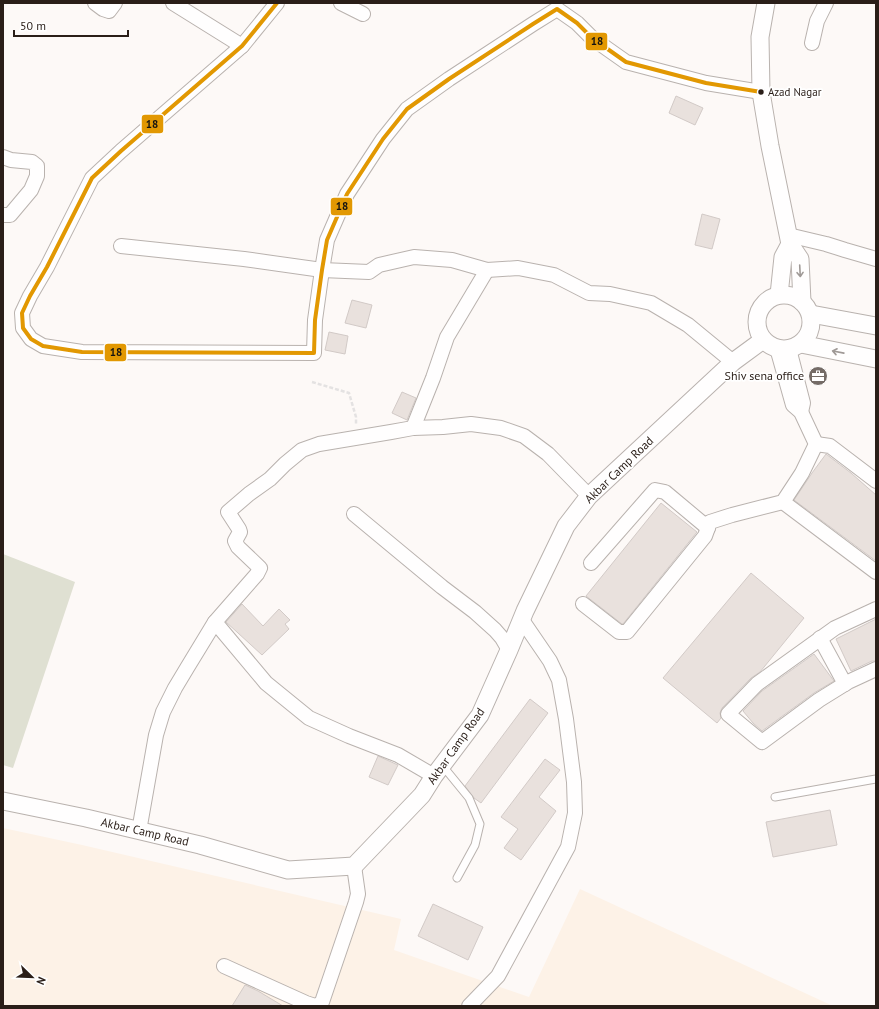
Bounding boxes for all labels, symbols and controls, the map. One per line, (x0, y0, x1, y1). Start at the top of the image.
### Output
scale bar (14, 12, 128, 38)
text: 50 m (20, 18, 46, 33)
line badge: 18 (585, 32, 608, 51)
text: 18 (591, 34, 603, 48)
place label: Azad Nagar (768, 85, 822, 99)
marker: Azad Nagar (756, 87, 766, 97)
line badge: 18 (141, 114, 164, 134)
text: 18 (146, 117, 158, 131)
line badge: 18 (330, 197, 353, 216)
text: 18 (336, 199, 348, 213)
one-way arrow (797, 264, 804, 277)
line badge: 18 (104, 343, 127, 362)
text: 18 (110, 345, 122, 359)
one-way arrow (832, 347, 845, 355)
office icon: Shiv sena office (807, 365, 829, 387)
place label: Shiv sena office (725, 368, 804, 383)
street label: Akbar Camp Road (581, 433, 656, 506)
street label: Akbar Camp Road (424, 705, 488, 787)
street label: Akbar Camp Road (100, 814, 191, 849)
north arrow (12, 957, 52, 997)
text: N (33, 975, 49, 987)

